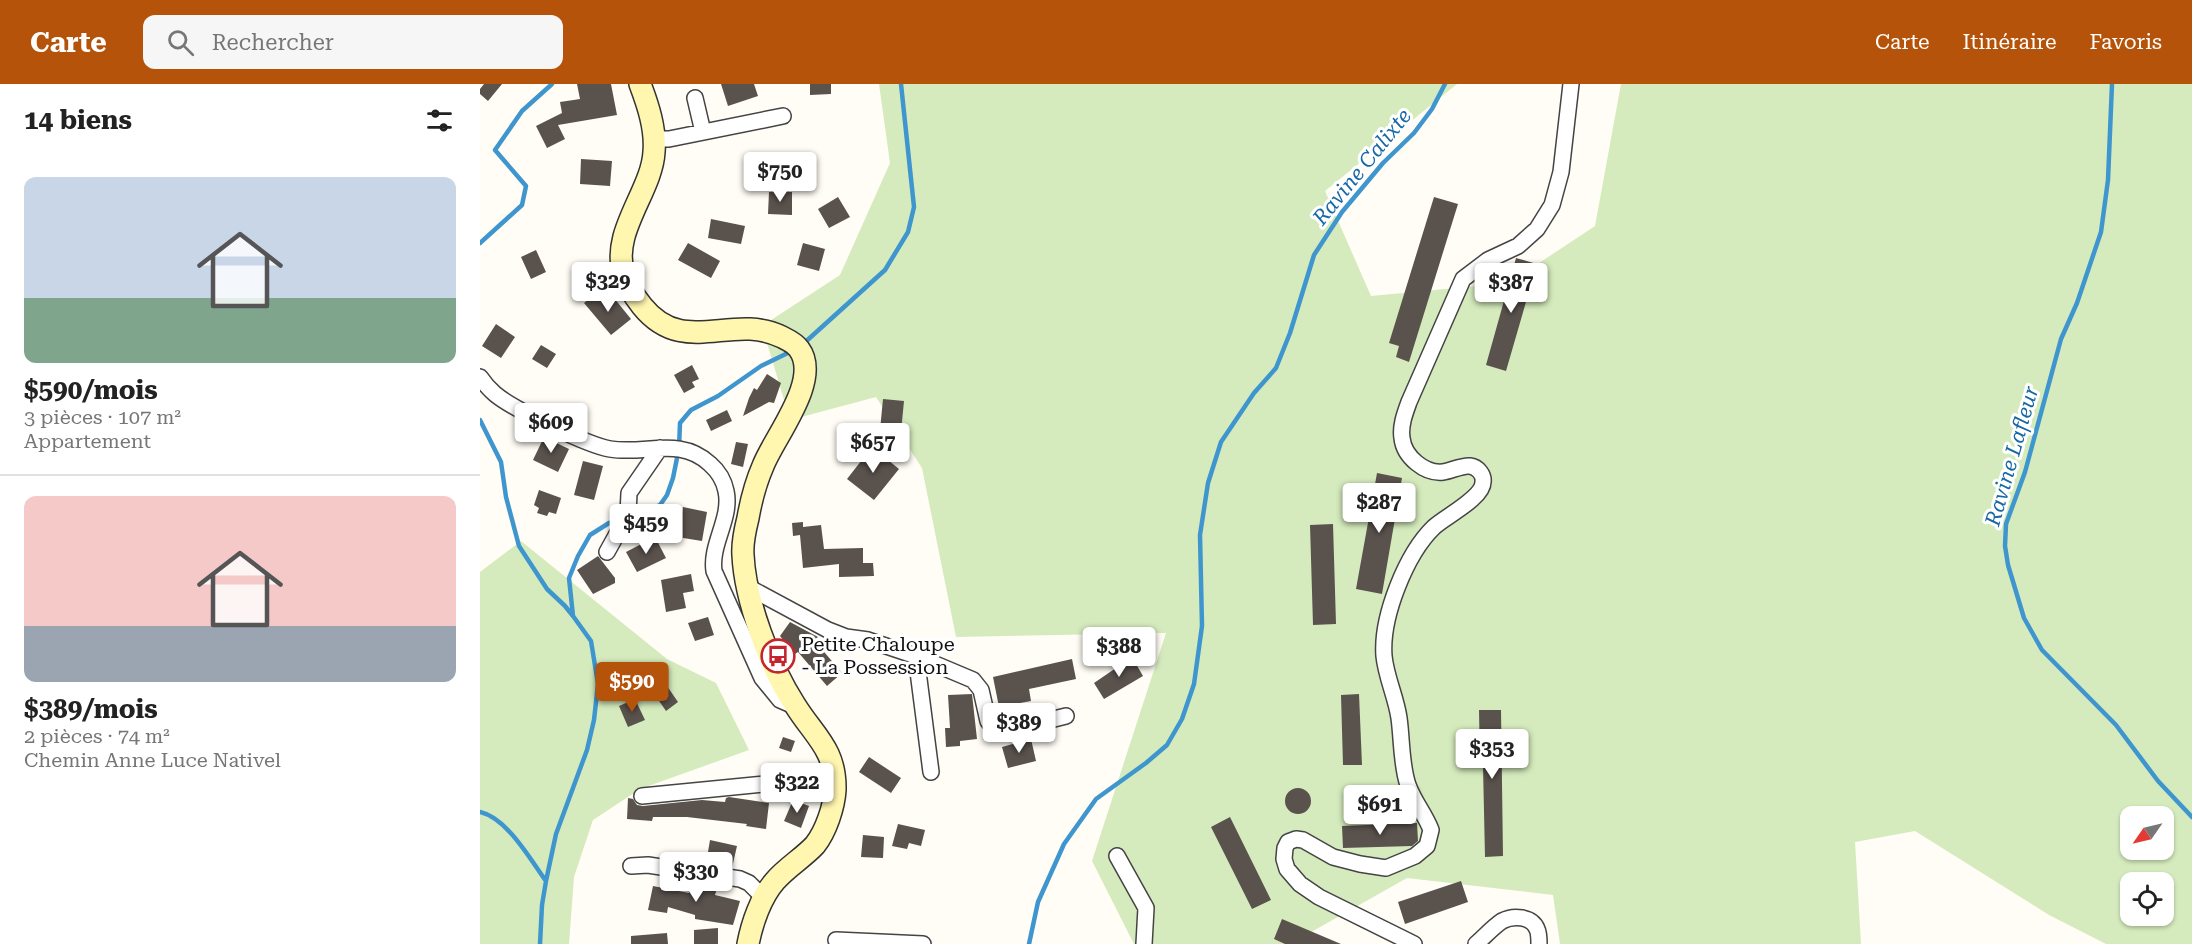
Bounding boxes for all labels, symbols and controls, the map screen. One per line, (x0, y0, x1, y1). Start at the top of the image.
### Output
search box (143, 15, 563, 69)
text: Carte (30, 26, 107, 59)
icon: search (164, 26, 197, 59)
text: Rechercher (212, 30, 334, 55)
text: Carte (1875, 30, 1930, 54)
text: Itinéraire (1963, 30, 2057, 54)
text: Favoris (2090, 30, 2162, 54)
icon: filters (423, 104, 456, 137)
water label: Ravine Calixte (1307, 104, 1416, 231)
text: 14 biens (24, 105, 132, 135)
pin: $750 (744, 152, 816, 203)
text: $750 (758, 159, 802, 183)
icon: home (186, 216, 294, 324)
pin: $329 (572, 262, 644, 313)
pin: $387 (1475, 263, 1547, 314)
text: $329 (586, 269, 630, 293)
text: $387 (1489, 270, 1533, 294)
text: $590/mois (24, 375, 158, 405)
water label: Ravine Lafleur (1980, 383, 2043, 530)
pin: $609 (515, 403, 587, 454)
text: 3 pièces · 107 m² (24, 405, 181, 429)
text: $609 (529, 410, 573, 434)
pin: $657 (837, 423, 909, 474)
text: Appartement (24, 429, 151, 453)
text: $657 (851, 430, 895, 454)
pin: $287 (1343, 483, 1415, 534)
text: $287 (1357, 490, 1401, 514)
pin: $459 (610, 504, 682, 555)
text: $459 (624, 511, 668, 535)
icon: home (186, 535, 294, 643)
pin: $388 (1083, 627, 1155, 678)
place label: Petite Chaloupe - La Possession (801, 632, 955, 679)
text: $388 (1097, 634, 1141, 658)
bus stop icon: Petite Chaloupe - La Possession (760, 638, 796, 674)
pin: $590 (596, 662, 668, 713)
text: $590 (610, 669, 654, 693)
text: $389/mois (24, 694, 158, 724)
pin: $389 (983, 703, 1055, 754)
text: $389 (997, 710, 1041, 734)
text: 2 pièces · 74 m² (24, 724, 170, 748)
pin: $353 (1456, 729, 1528, 780)
text: $353 (1470, 736, 1514, 760)
text: Chemin Anne Luce Nativel (24, 748, 281, 772)
pin: $322 (761, 763, 833, 814)
text: $322 (775, 770, 819, 794)
pin: $691 (1344, 785, 1416, 836)
text: $691 (1358, 792, 1402, 816)
north arrow (2120, 806, 2174, 860)
map controls (2120, 806, 2174, 926)
pin: $330 (660, 852, 732, 903)
text: $330 (674, 859, 718, 883)
button: locate (2120, 872, 2174, 926)

